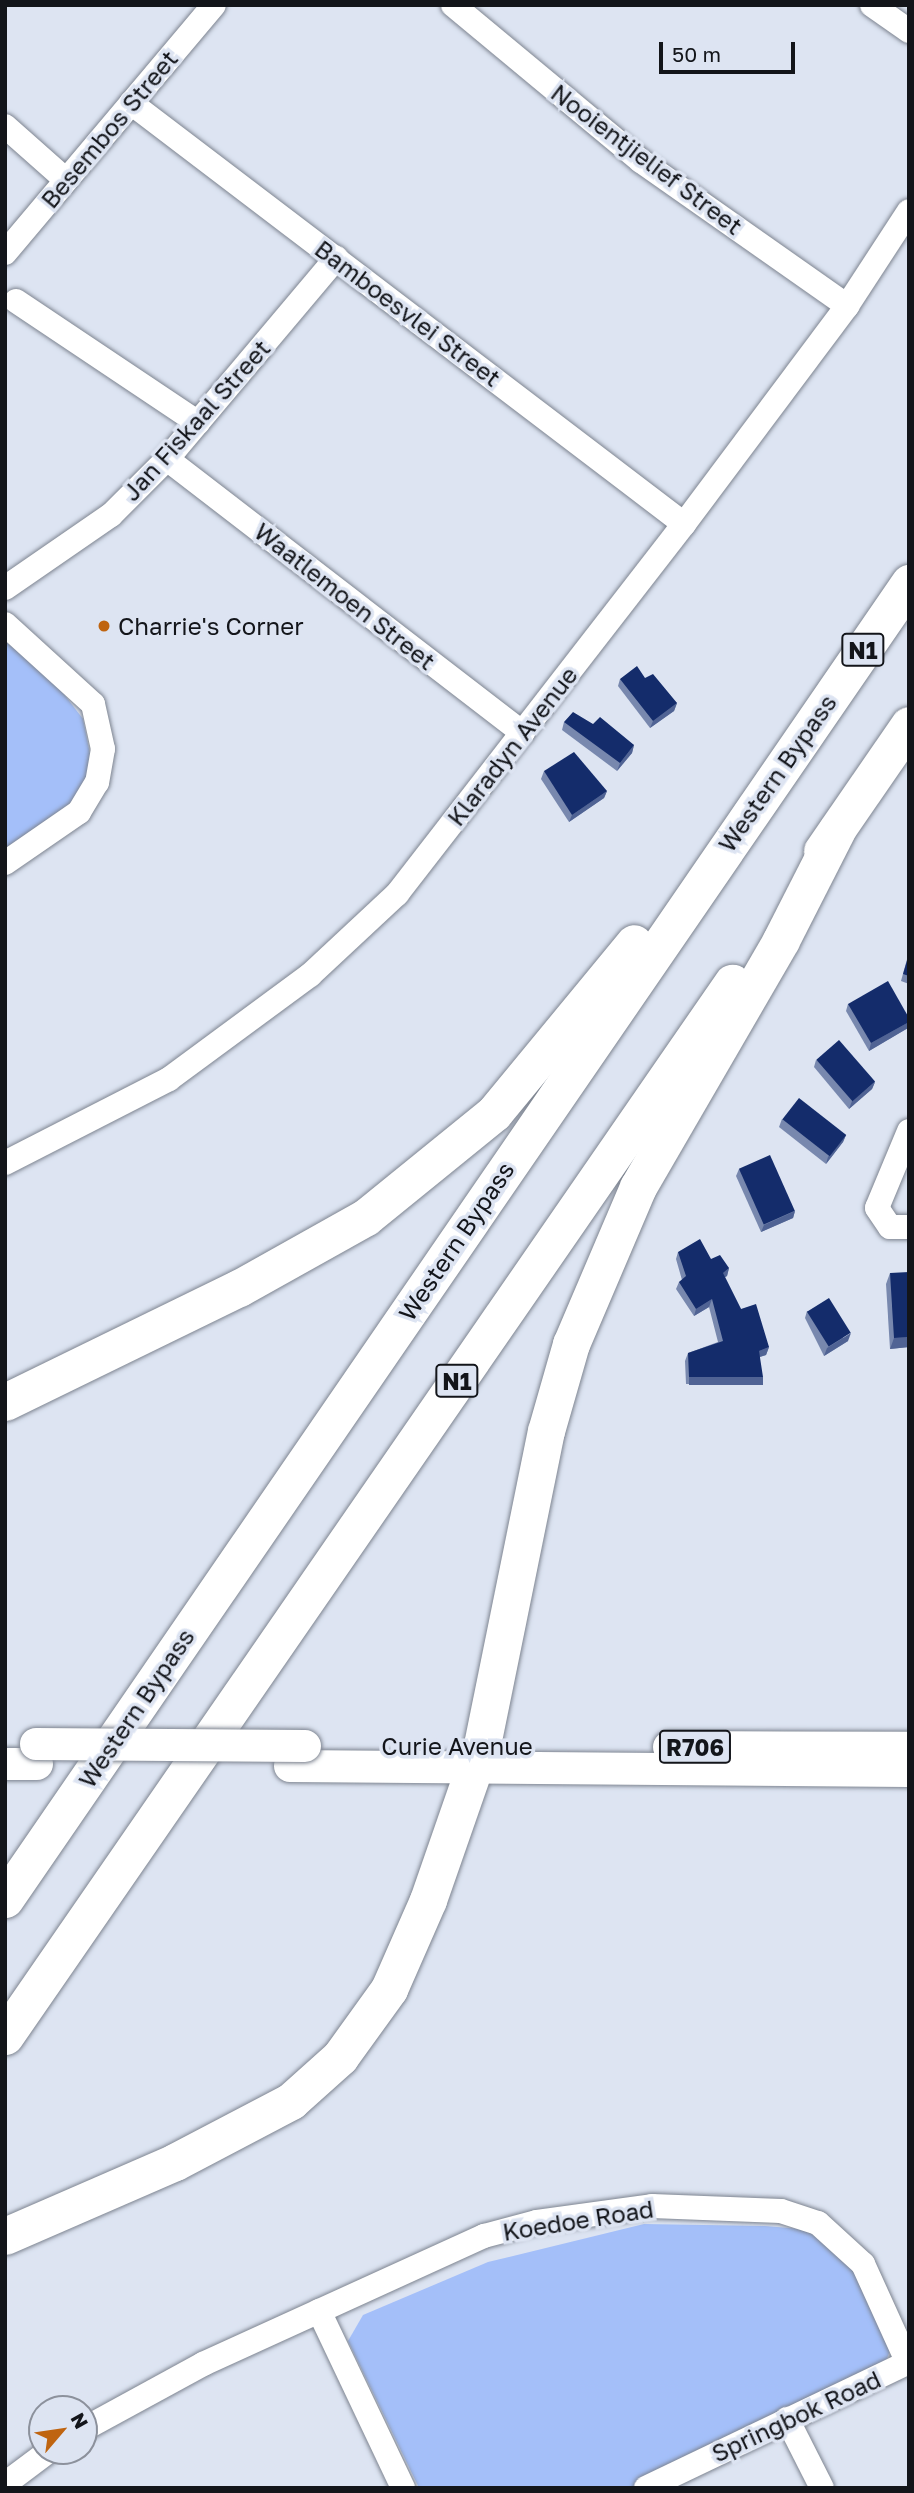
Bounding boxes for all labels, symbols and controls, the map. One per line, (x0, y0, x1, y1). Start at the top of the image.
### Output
scale bar (662, 28, 799, 72)
text: 50 m (672, 41, 721, 67)
street label: Besembos Street (35, 44, 183, 214)
street label: Nooientjielief Street (546, 78, 748, 240)
street label: Bamboesvlei Street (310, 234, 506, 392)
street label: Jan Fiskaal Street (116, 334, 276, 506)
street label: Waatlemoen Street (249, 517, 441, 675)
place label: Charrie's Corner (118, 612, 304, 640)
marker: Charrie's Corner (96, 618, 112, 634)
road number: N1 (840, 630, 886, 670)
street label: Klaradyn Avenue (441, 661, 583, 831)
street label: Western Bypass (712, 689, 842, 857)
street label: Western Bypass (392, 1156, 520, 1326)
road number: N1 (434, 1362, 480, 1400)
street label: Western Bypass (72, 1623, 200, 1793)
road number: R706 (658, 1728, 732, 1766)
street label: Curie Avenue (381, 1732, 533, 1760)
street label: Koedoe Road (501, 2194, 655, 2246)
street label: Springbok Road (707, 2364, 885, 2468)
north arrow (28, 2395, 98, 2465)
text: N (66, 2409, 94, 2432)

